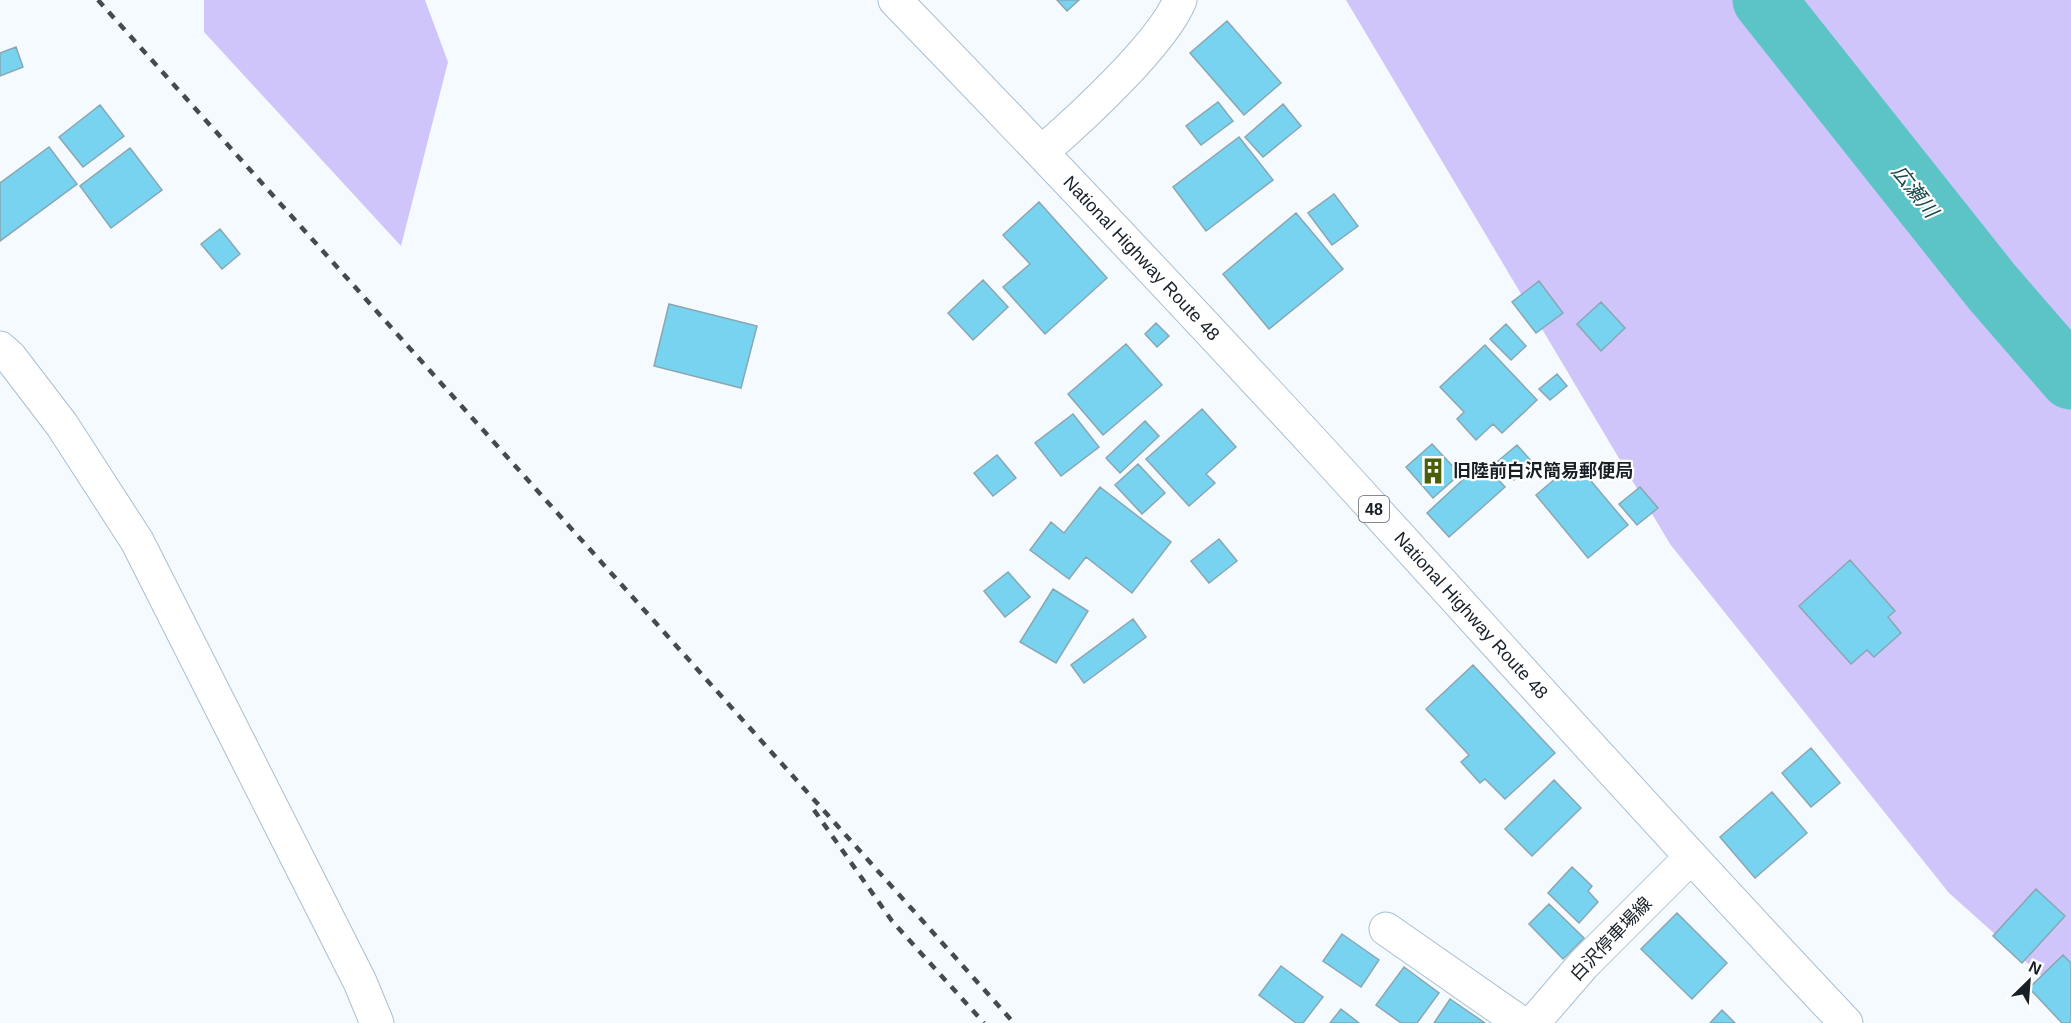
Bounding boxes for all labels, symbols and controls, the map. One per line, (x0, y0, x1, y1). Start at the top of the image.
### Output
water label: 広瀬川 (1888, 161, 1943, 223)
street label: National Highway Route 48 (1059, 172, 1224, 345)
building icon: 旧陸前白沢簡易郵便局 (1418, 456, 1448, 486)
place label: 旧陸前白沢簡易郵便局 (1453, 461, 1633, 481)
road number: 48 (1359, 496, 1389, 522)
street label: National Highway Route 48 (1390, 528, 1552, 703)
street label: 白沢停車場線 (1566, 893, 1656, 985)
north arrow (1999, 951, 2059, 1011)
text: N (2026, 958, 2044, 978)

